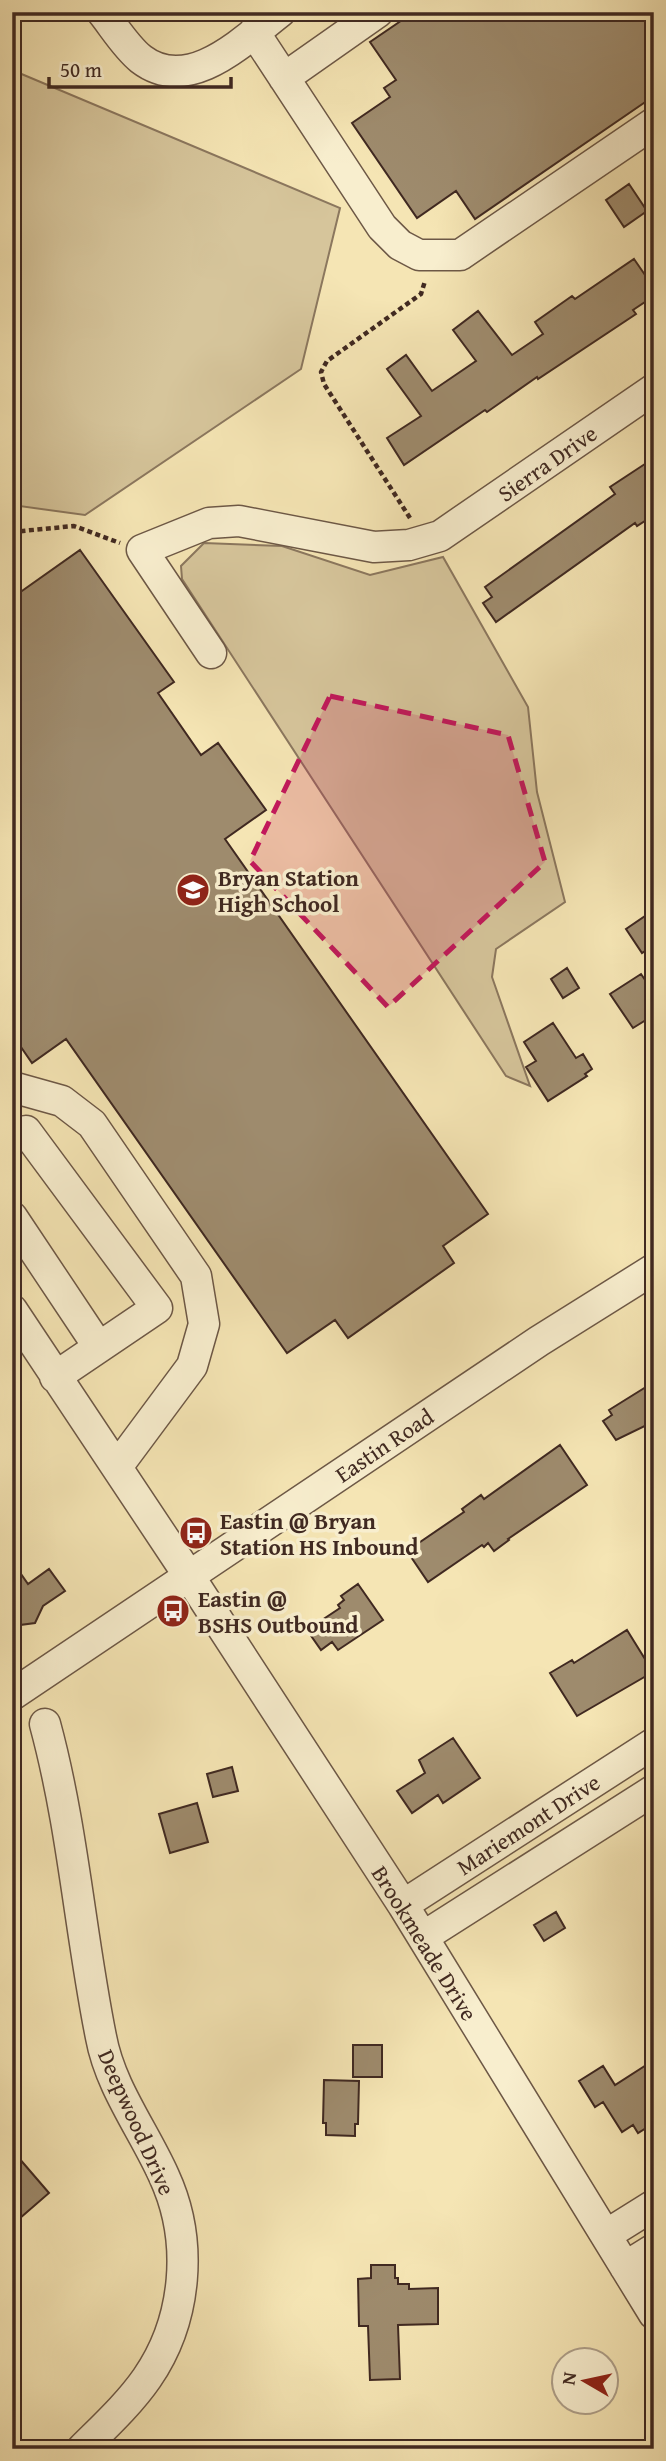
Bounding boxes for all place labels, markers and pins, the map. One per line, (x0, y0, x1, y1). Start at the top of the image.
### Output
place label: Bryan Station High School (218, 861, 359, 920)
school or university icon: Bryan Station High School (174, 871, 212, 909)
place label: Eastin @ Bryan Station HS Inbound (220, 1504, 419, 1563)
bus stop icon: Eastin @ Bryan Station HS Inbound (177, 1514, 215, 1552)
place label: Eastin @ BSHS Outbound (198, 1582, 359, 1641)
bus stop icon: Eastin @ BSHS Outbound (154, 1592, 192, 1630)

